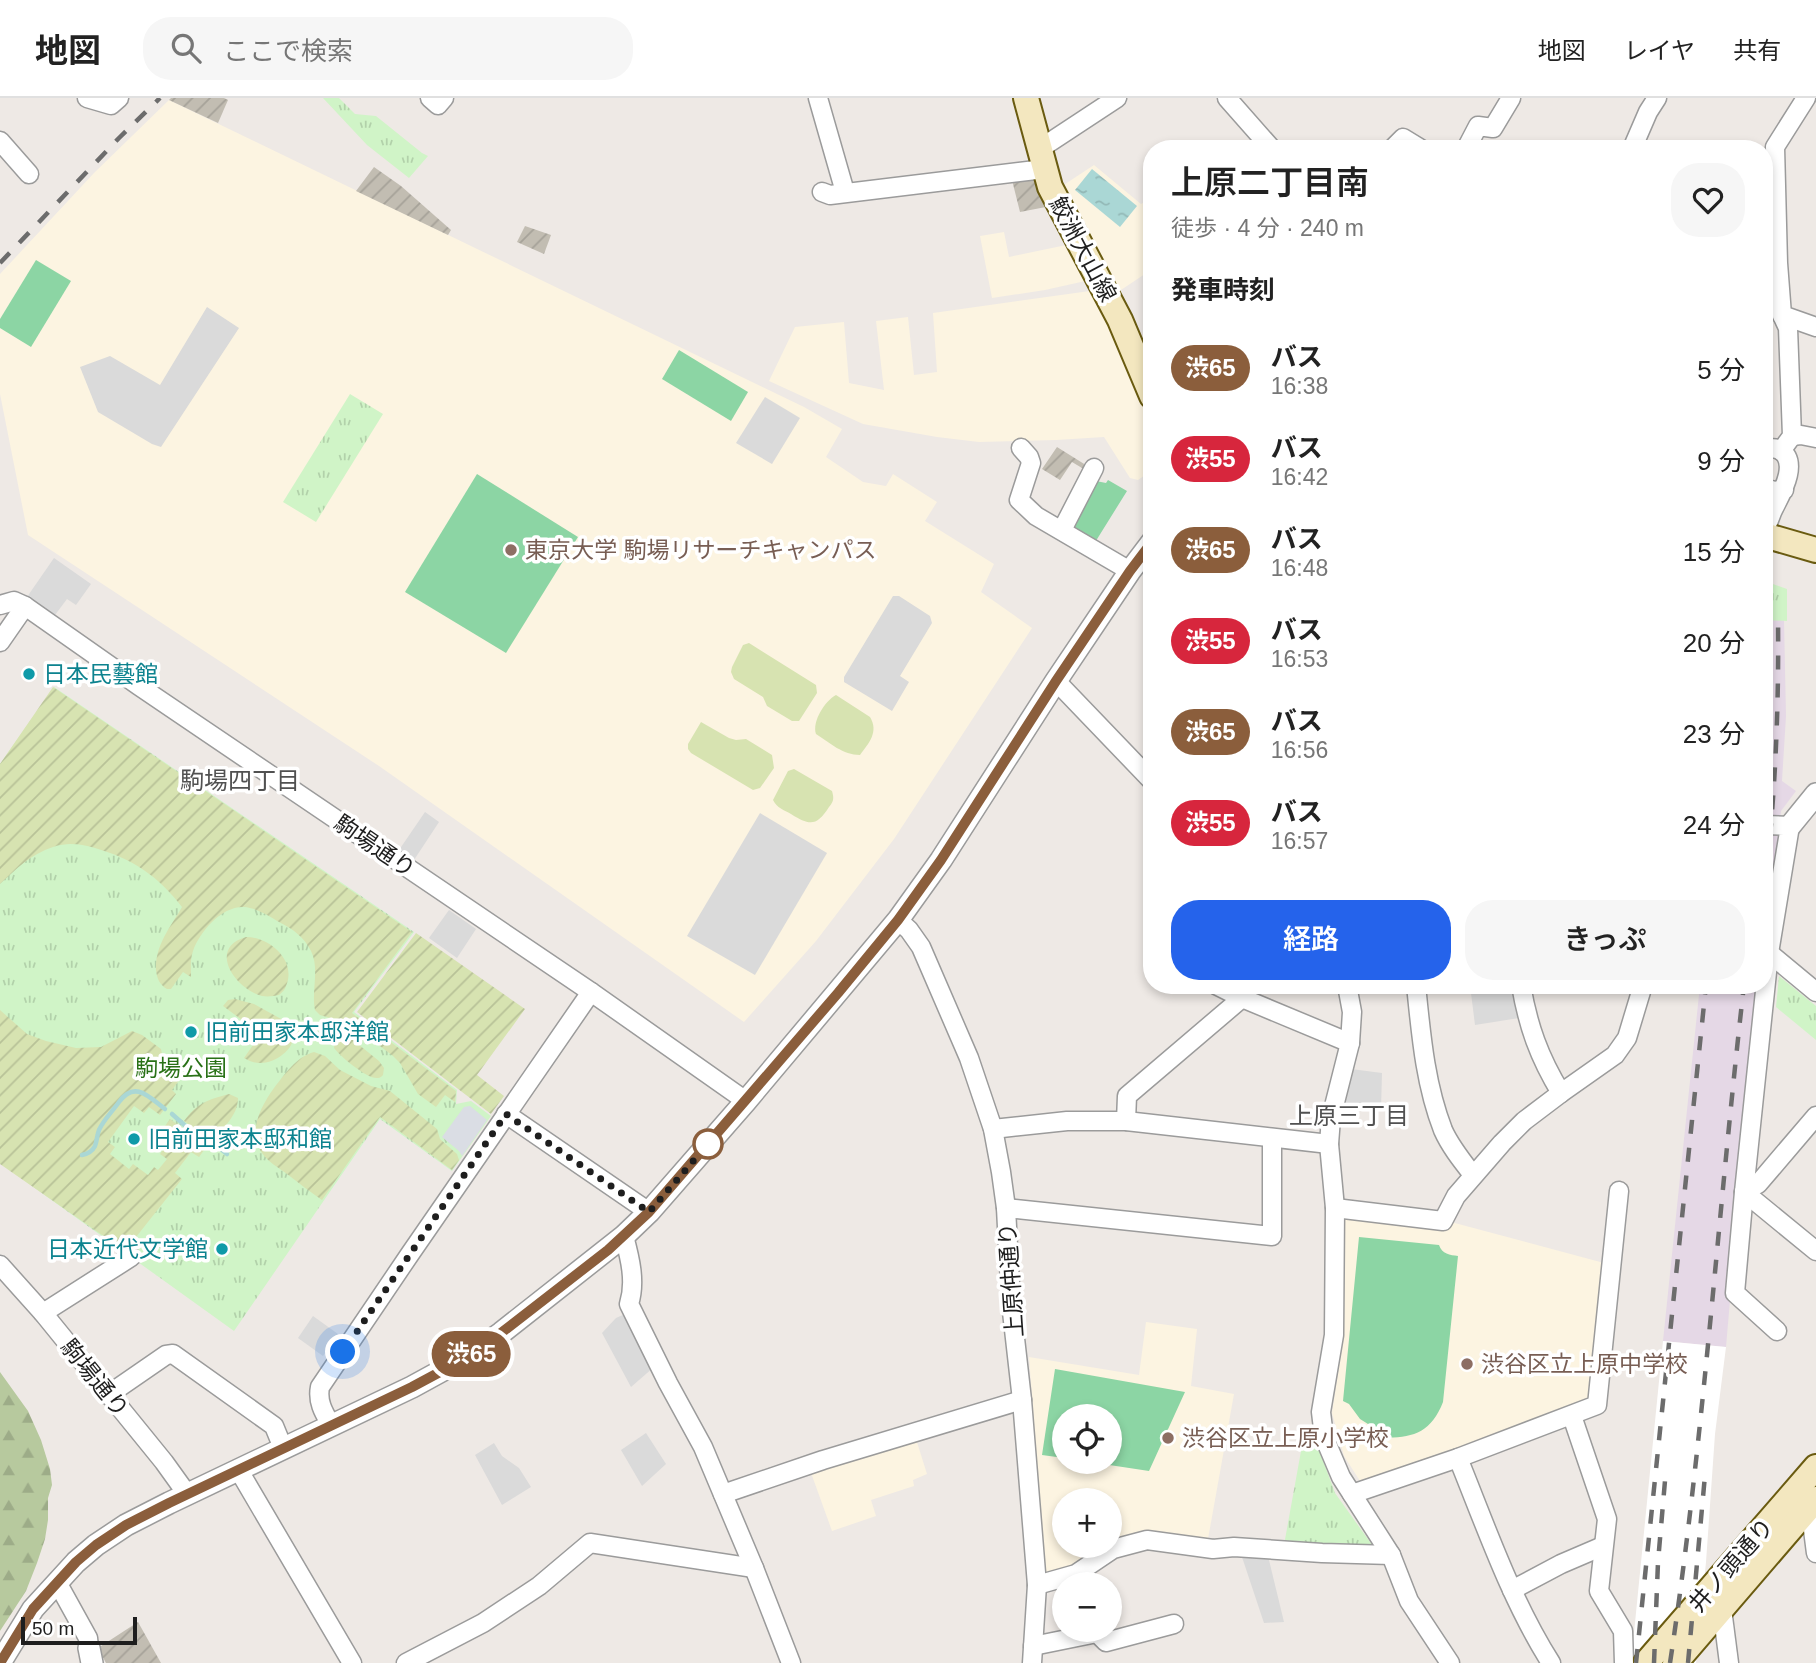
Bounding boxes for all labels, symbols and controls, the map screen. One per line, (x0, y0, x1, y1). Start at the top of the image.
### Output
search box (143, 17, 633, 80)
icon: search (167, 29, 205, 67)
text: 地図 (35, 32, 101, 69)
text: ここで検索 (223, 36, 353, 66)
text: 地図 (1538, 37, 1586, 64)
text: レイヤ (1624, 37, 1695, 64)
text: 共有 (1733, 37, 1781, 64)
button: heart (1671, 163, 1745, 237)
text: 上原二丁目南 (1171, 164, 1369, 201)
street label: 鮫洲大山線 (1045, 192, 1121, 306)
text: 徒歩 · 4 分 · 240 m (1171, 215, 1364, 241)
text: 発車時刻 (1171, 275, 1275, 305)
text: バス (1271, 342, 1323, 372)
text: 渋65 (1185, 354, 1236, 381)
text: 5 分 (1697, 355, 1745, 385)
text: 16:38 (1271, 373, 1328, 399)
text: バス (1271, 433, 1323, 463)
text: 渋55 (1185, 445, 1236, 472)
text: 9 分 (1697, 446, 1745, 476)
text: 16:42 (1271, 464, 1328, 490)
text: バス (1271, 524, 1323, 554)
text: 渋65 (1185, 536, 1236, 563)
place label: 東京大学 駒場リサーチキャンパス (525, 537, 876, 563)
text: 15 分 (1683, 537, 1745, 567)
marker: 東京大学 駒場リサーチキャンパス (503, 542, 519, 558)
text: 16:48 (1271, 555, 1328, 581)
text: バス (1271, 615, 1323, 645)
text: 渋55 (1185, 627, 1236, 654)
text: 20 分 (1683, 628, 1745, 658)
text: 16:53 (1271, 646, 1328, 672)
place label: 日本民藝館 (43, 661, 158, 687)
marker: 日本民藝館 (21, 666, 37, 682)
text: バス (1271, 706, 1323, 736)
text: 渋65 (1185, 718, 1236, 745)
text: 23 分 (1683, 719, 1745, 749)
text: 16:56 (1271, 737, 1328, 763)
district label: 駒場四丁目 (180, 767, 300, 794)
text: バス (1271, 797, 1323, 827)
street label: 駒場通り (330, 809, 420, 883)
text: 渋55 (1185, 809, 1236, 836)
text: 24 分 (1683, 810, 1745, 840)
text: 16:57 (1271, 828, 1328, 854)
button: 経路 (1171, 900, 1451, 980)
button: きっぷ (1465, 900, 1745, 980)
place label: 旧前田家本邸洋館 (205, 1019, 389, 1045)
marker: 旧前田家本邸洋館 (183, 1024, 199, 1040)
park label: 駒場公園 (135, 1055, 227, 1081)
district label: 上原三丁目 (1289, 1102, 1409, 1129)
place label: 旧前田家本邸和館 (148, 1126, 332, 1152)
unlabelled marker (693, 1129, 723, 1159)
marker: 旧前田家本邸和館 (126, 1131, 142, 1147)
street label: 上原仲通り (994, 1222, 1028, 1338)
place label: 日本近代文学館 (47, 1236, 208, 1262)
marker: 日本近代文学館 (214, 1241, 230, 1257)
line badge: 渋65 (431, 1331, 511, 1377)
street label: 駒場通り (56, 1334, 134, 1422)
your location (325, 1334, 360, 1369)
text: 渋65 (446, 1340, 496, 1367)
place label: 渋谷区立上原中学校 (1481, 1351, 1688, 1377)
marker: 渋谷区立上原中学校 (1459, 1356, 1475, 1372)
map controls (1052, 1404, 1122, 1642)
button: locate (1052, 1404, 1122, 1474)
place label: 渋谷区立上原小学校 (1182, 1425, 1389, 1451)
marker: 渋谷区立上原小学校 (1160, 1430, 1176, 1446)
button: + (1052, 1488, 1122, 1558)
street label: 井ノ頭通り (1683, 1513, 1779, 1617)
button: − (1052, 1572, 1122, 1642)
scale bar (21, 1614, 136, 1646)
text: 50 m (32, 1618, 74, 1639)

